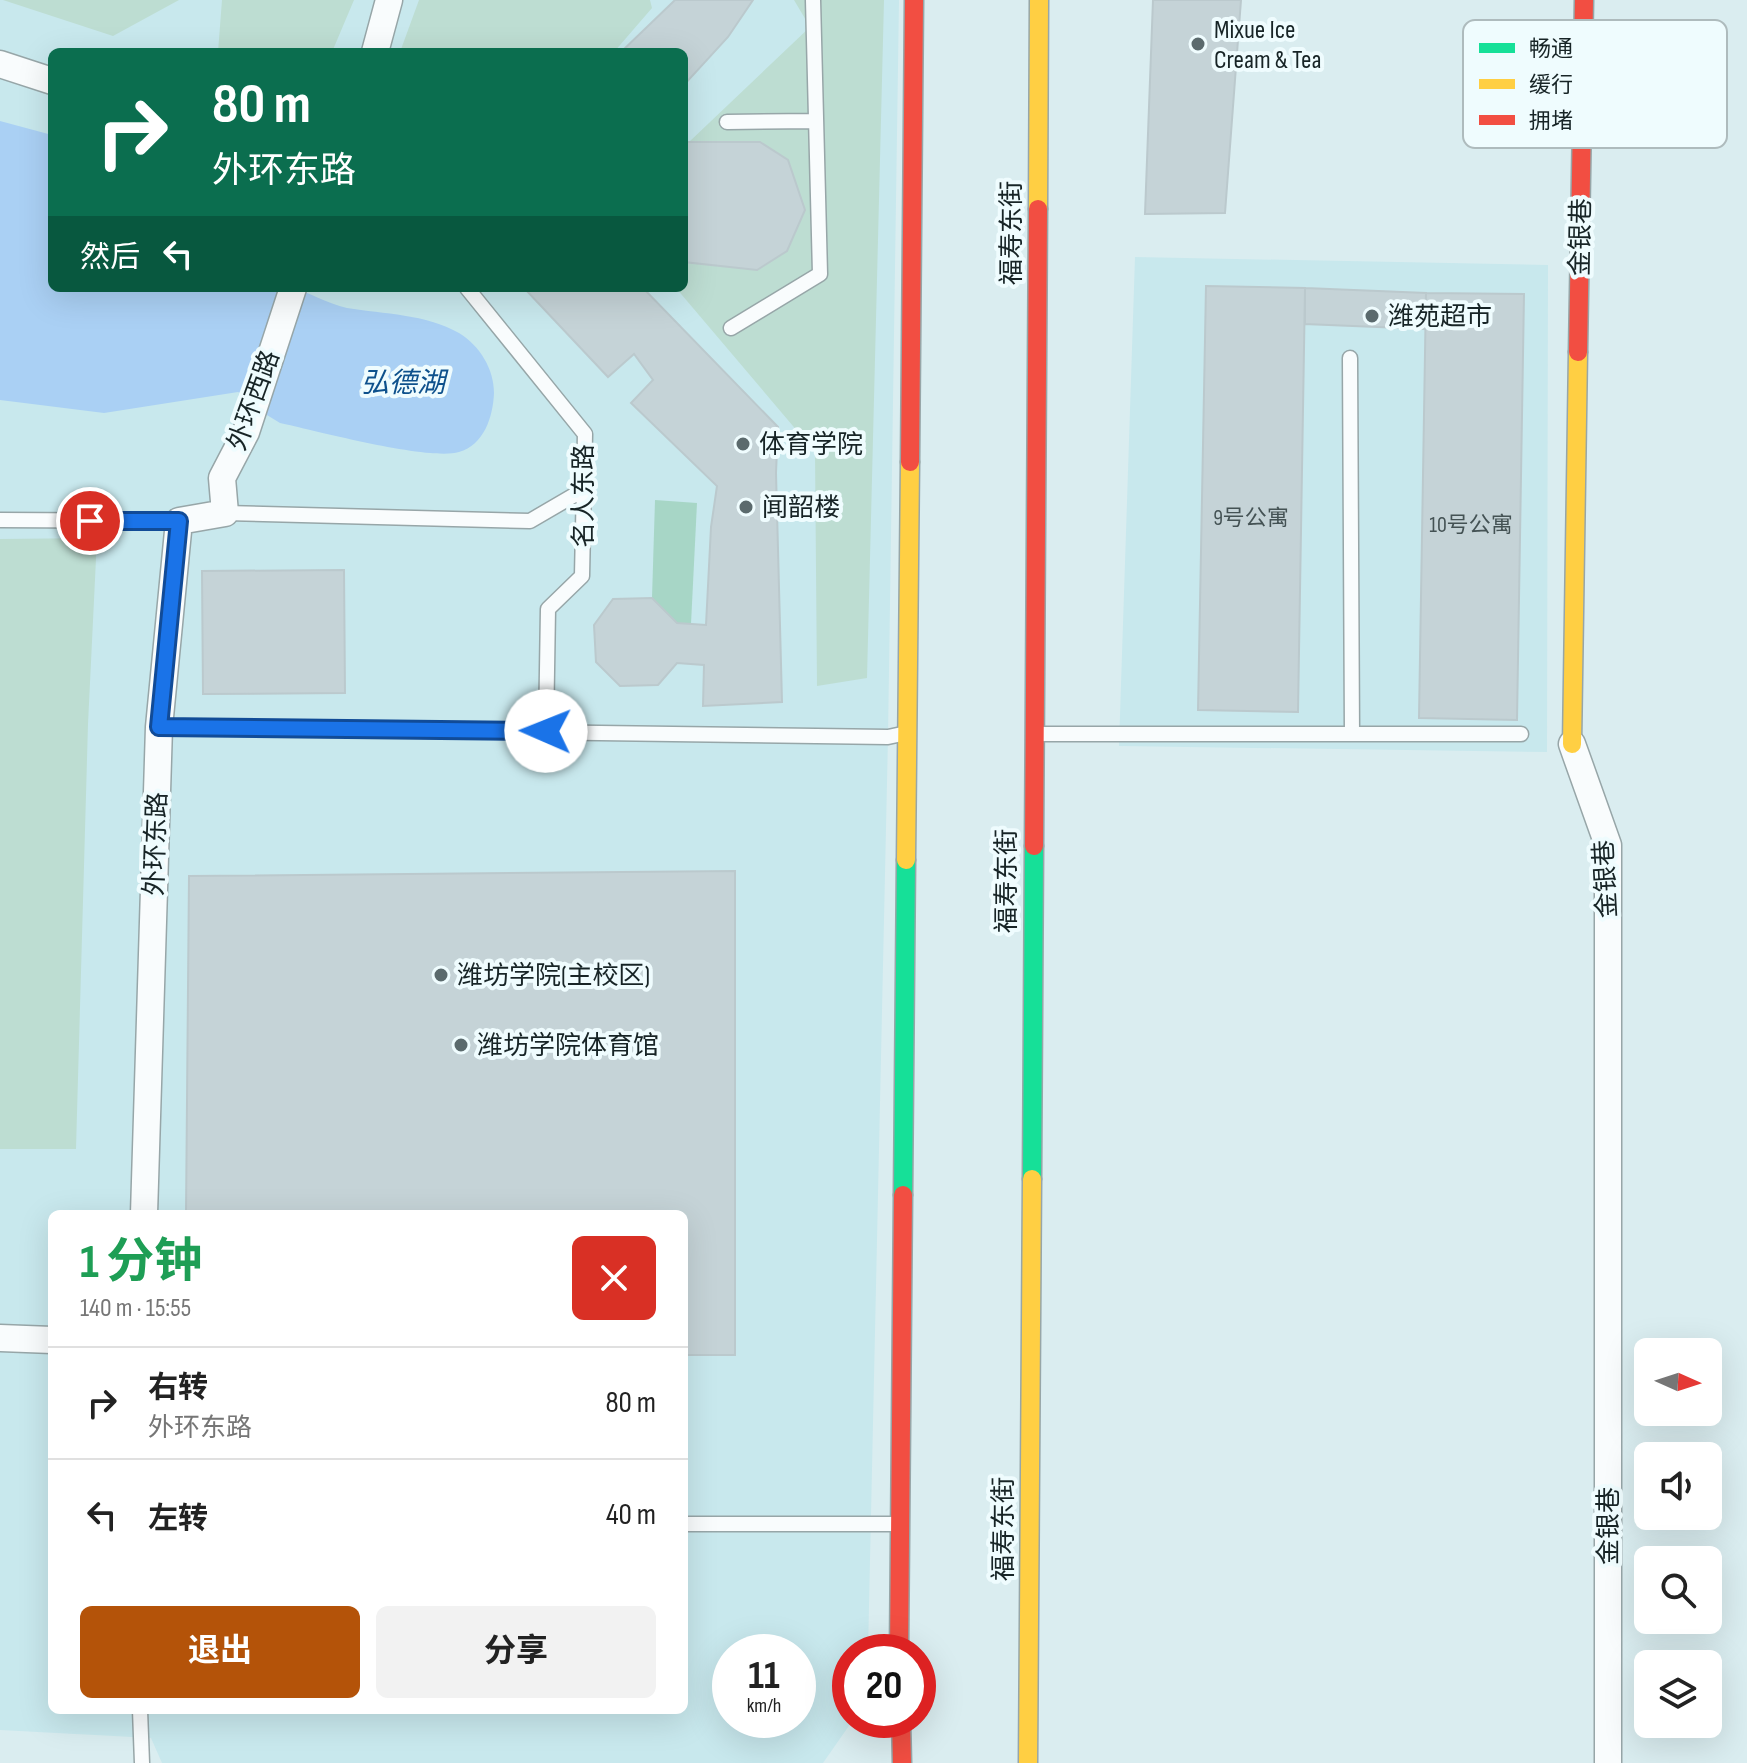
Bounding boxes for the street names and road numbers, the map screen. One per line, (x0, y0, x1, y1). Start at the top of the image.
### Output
street label: 福寿东街 (997, 181, 1028, 285)
street label: 金银巷 (1565, 198, 1598, 276)
street label: 外环西路 (222, 346, 287, 455)
street label: 名人东路 (569, 444, 600, 548)
street label: 外环东路 (139, 792, 174, 897)
street label: 福寿东街 (992, 829, 1023, 933)
street label: 金银巷 (1589, 839, 1624, 919)
street label: 福寿东街 (989, 1477, 1020, 1581)
street label: 金银巷 (1594, 1487, 1625, 1565)

